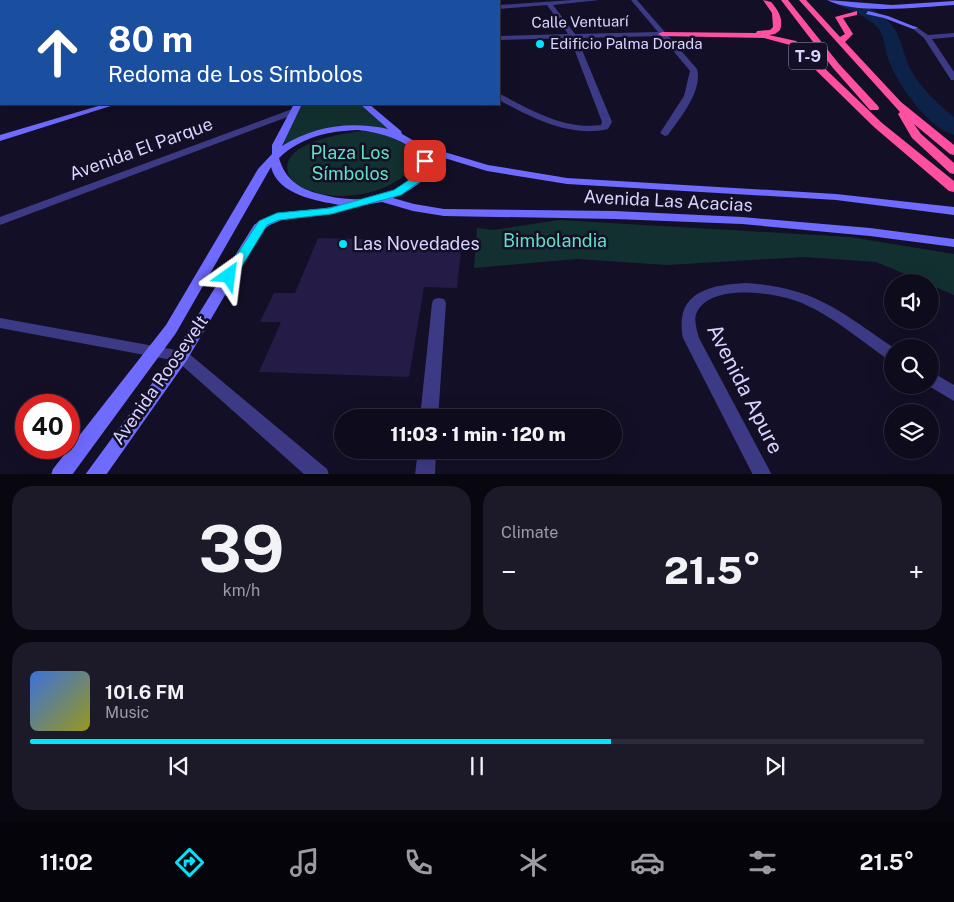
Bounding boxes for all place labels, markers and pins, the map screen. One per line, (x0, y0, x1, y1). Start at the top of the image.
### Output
place label: Edificio Palma Dorada (550, 35, 703, 52)
marker: Edificio Palma Dorada (534, 38, 546, 50)
pin (404, 140, 446, 182)
place label: Las Novedades (353, 233, 480, 254)
marker: Las Novedades (337, 238, 349, 250)

